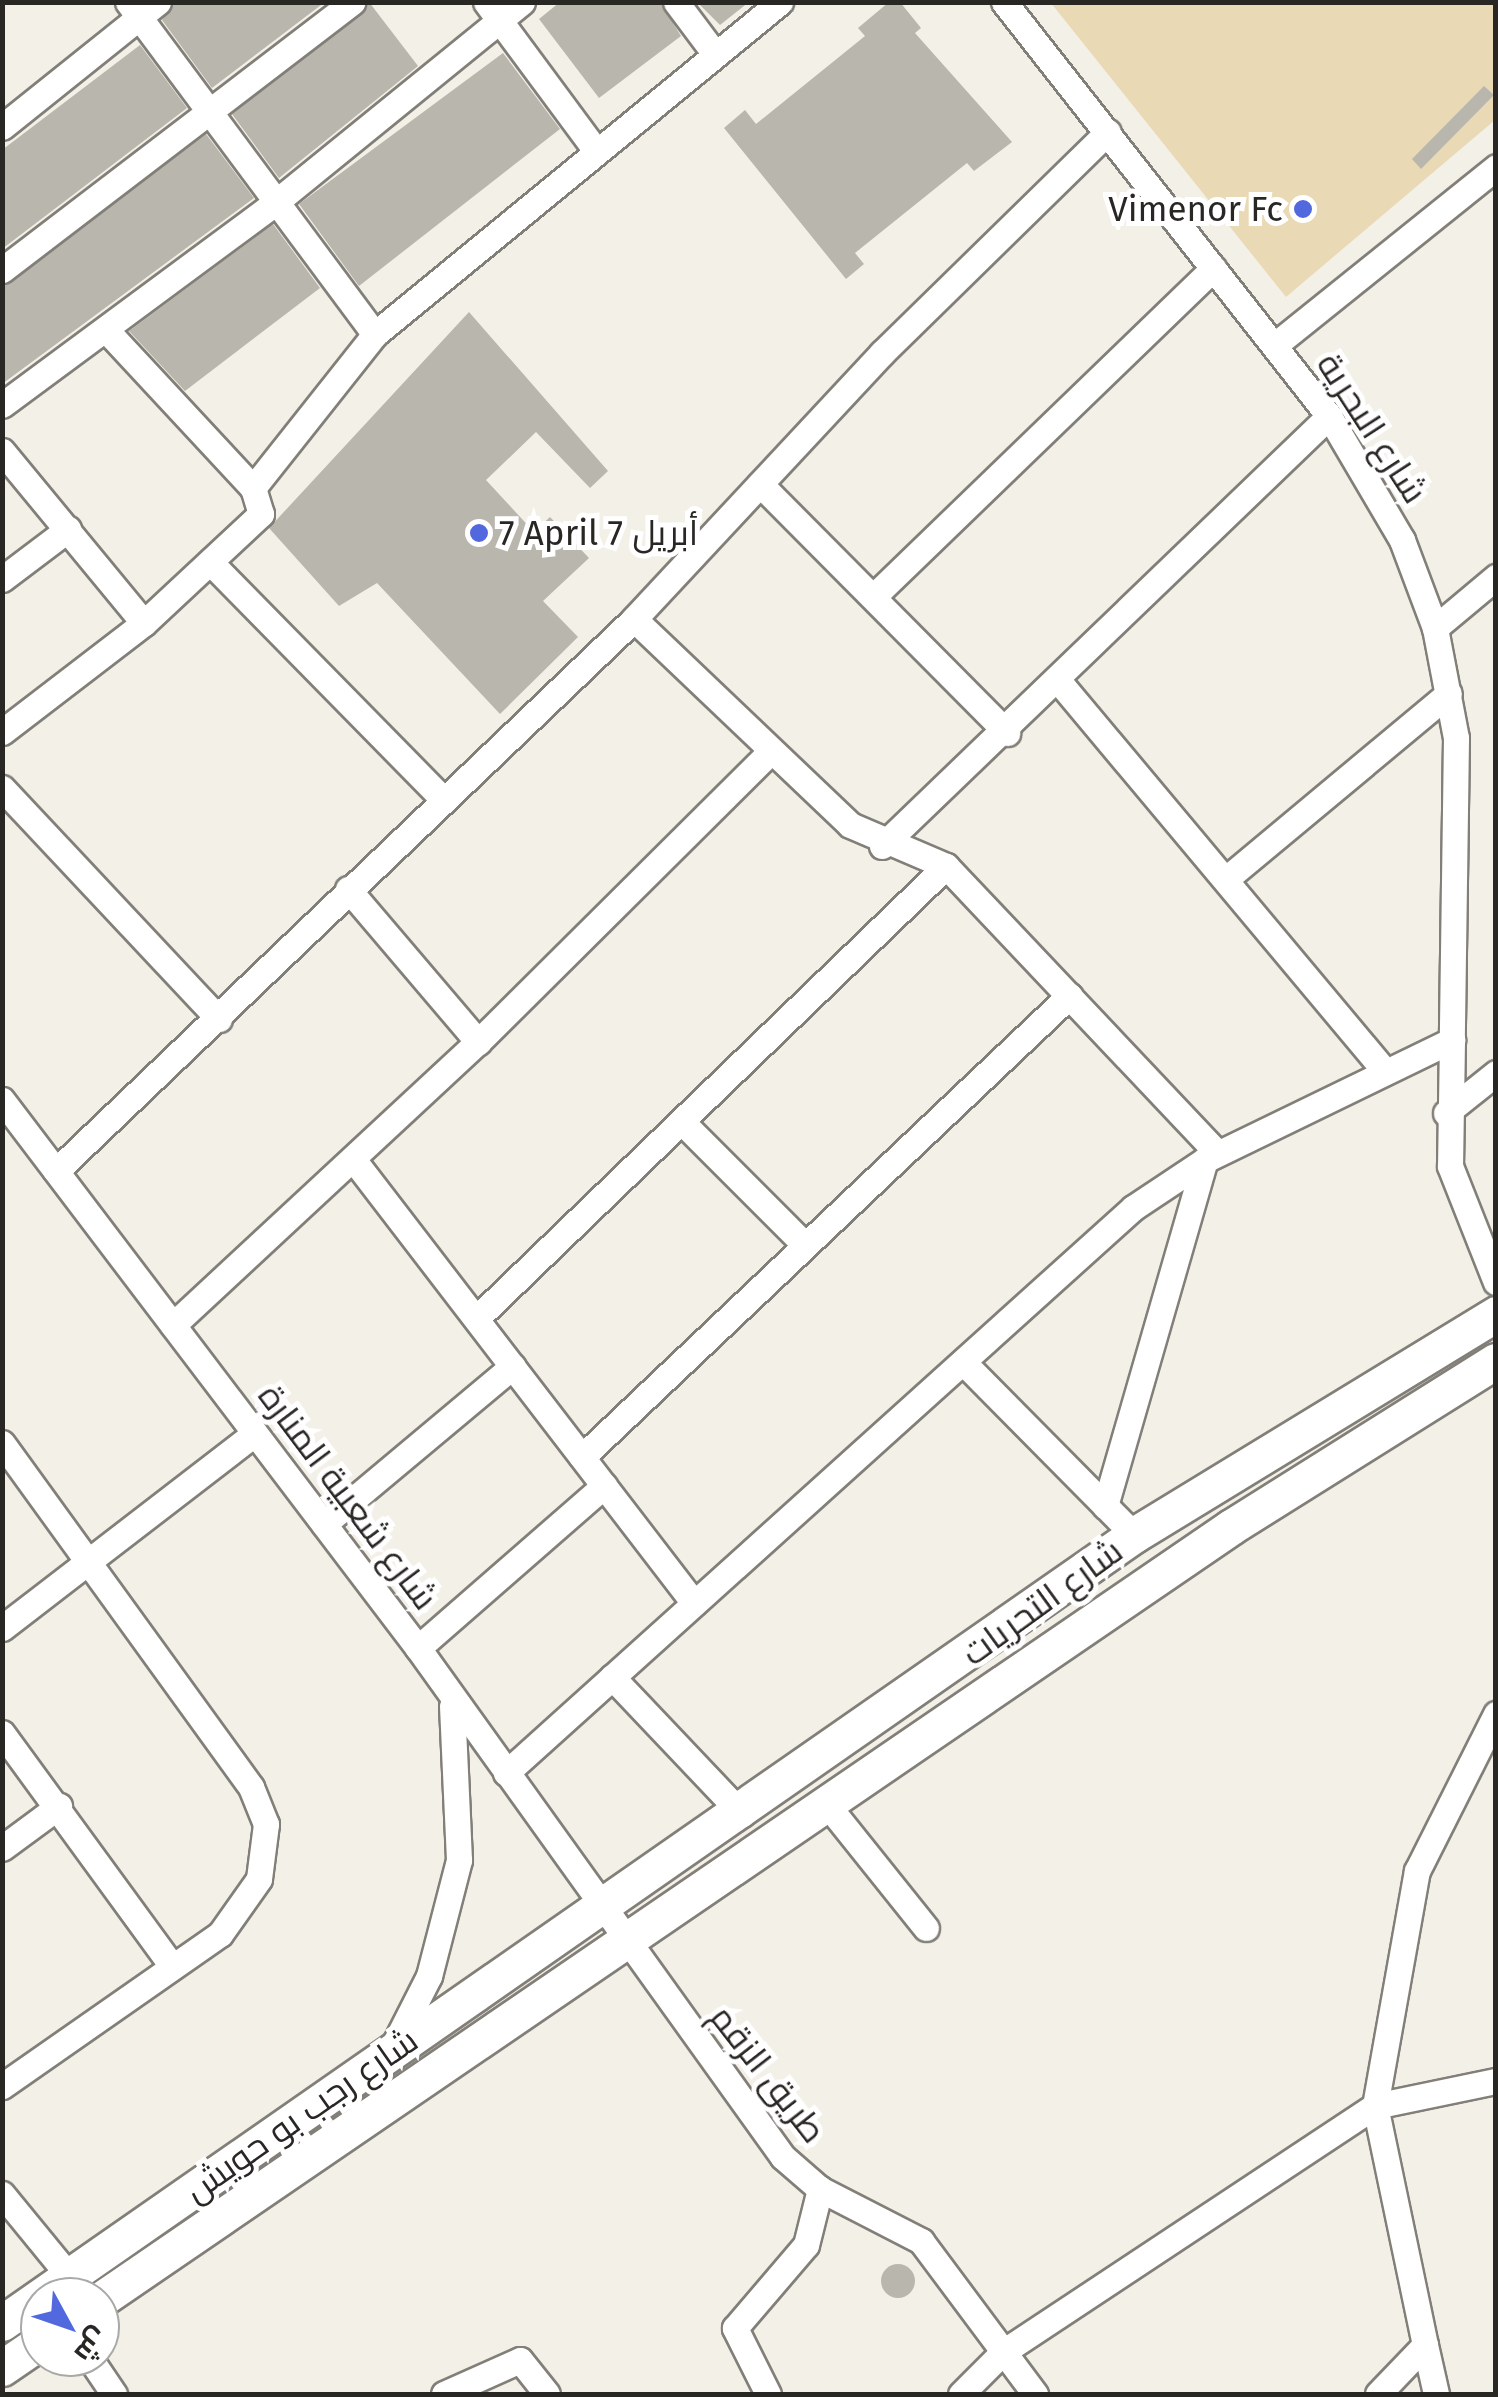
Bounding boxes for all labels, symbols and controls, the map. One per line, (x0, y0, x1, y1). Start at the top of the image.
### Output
place label: Vimenor Fc (1108, 188, 1283, 230)
marker: Vimenor Fc (1292, 198, 1314, 220)
street label: شارع البحرية (1308, 345, 1436, 511)
place label: 7 April 7 أبريل (499, 512, 698, 554)
marker: 7 April 7 أبريل (468, 522, 490, 544)
street label: شارع شعبية المنارة (250, 1376, 446, 1618)
street label: شارع التحريات (954, 1530, 1130, 1674)
street label: طريق الزقم (701, 1997, 835, 2151)
street label: شارع رجب بو حويش (176, 2019, 426, 2211)
north arrow (20, 2277, 120, 2377)
text: ش (68, 2321, 116, 2370)

